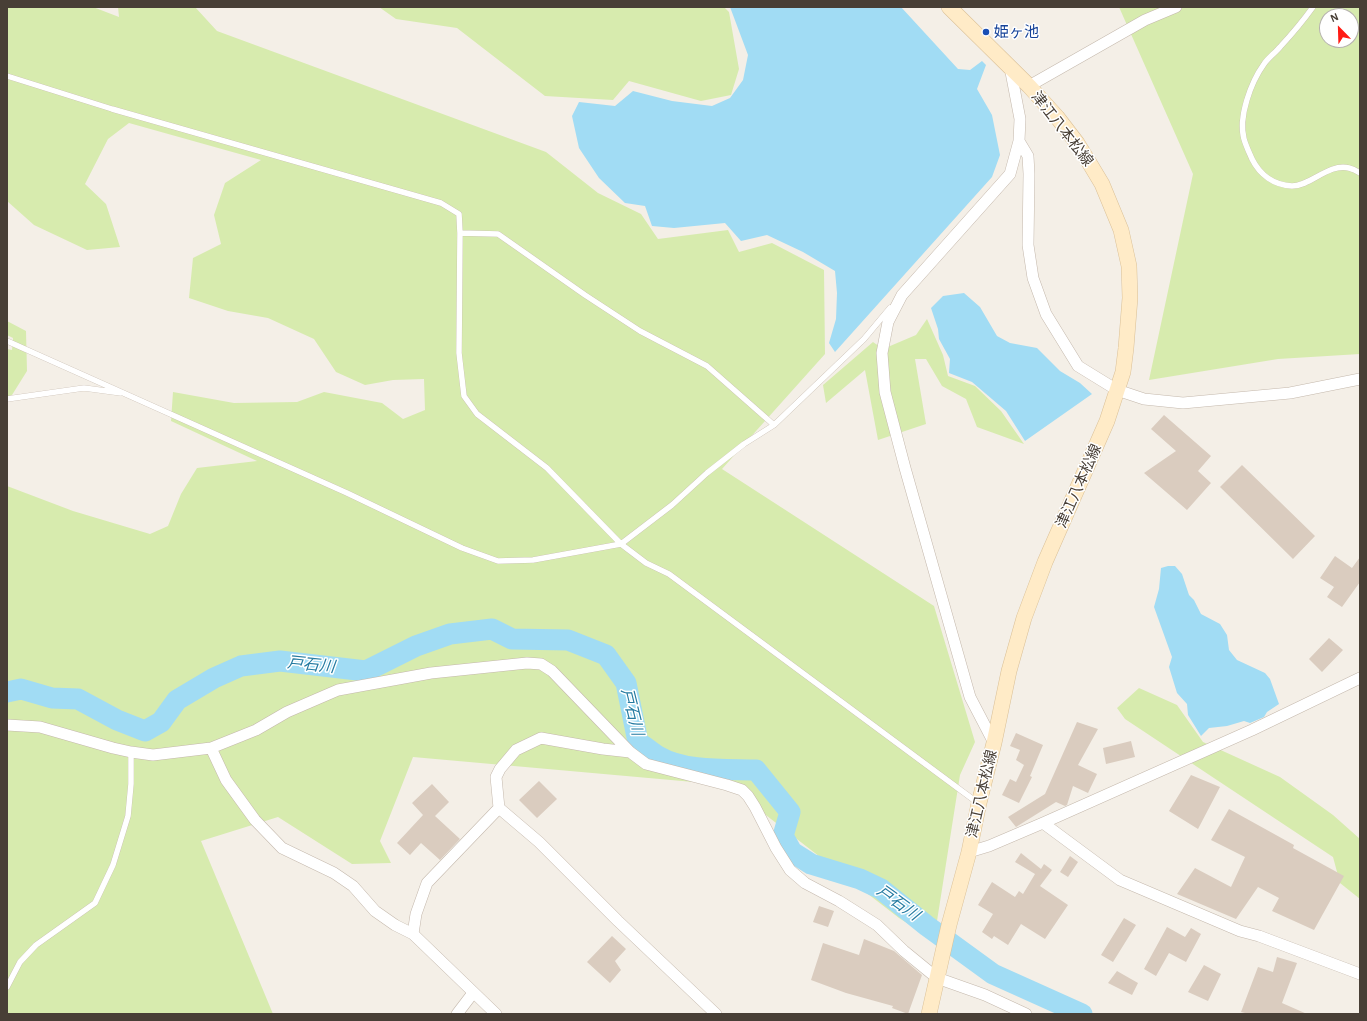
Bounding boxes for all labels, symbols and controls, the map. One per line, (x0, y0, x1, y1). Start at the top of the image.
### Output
north arrow (1319, 8, 1359, 48)
text: N (1329, 11, 1340, 24)
place label: 姫ヶ池 (994, 23, 1039, 41)
marker: 姫ヶ池 (981, 27, 991, 37)
street label: 津江八本松線 (1027, 88, 1097, 170)
street label: 津江八本松線 (1052, 441, 1106, 531)
water label: 戸石川 (286, 653, 336, 677)
water label: 戸石川 (617, 686, 647, 738)
street label: 津江八本松線 (963, 748, 1001, 840)
water label: 戸石川 (873, 881, 923, 925)

